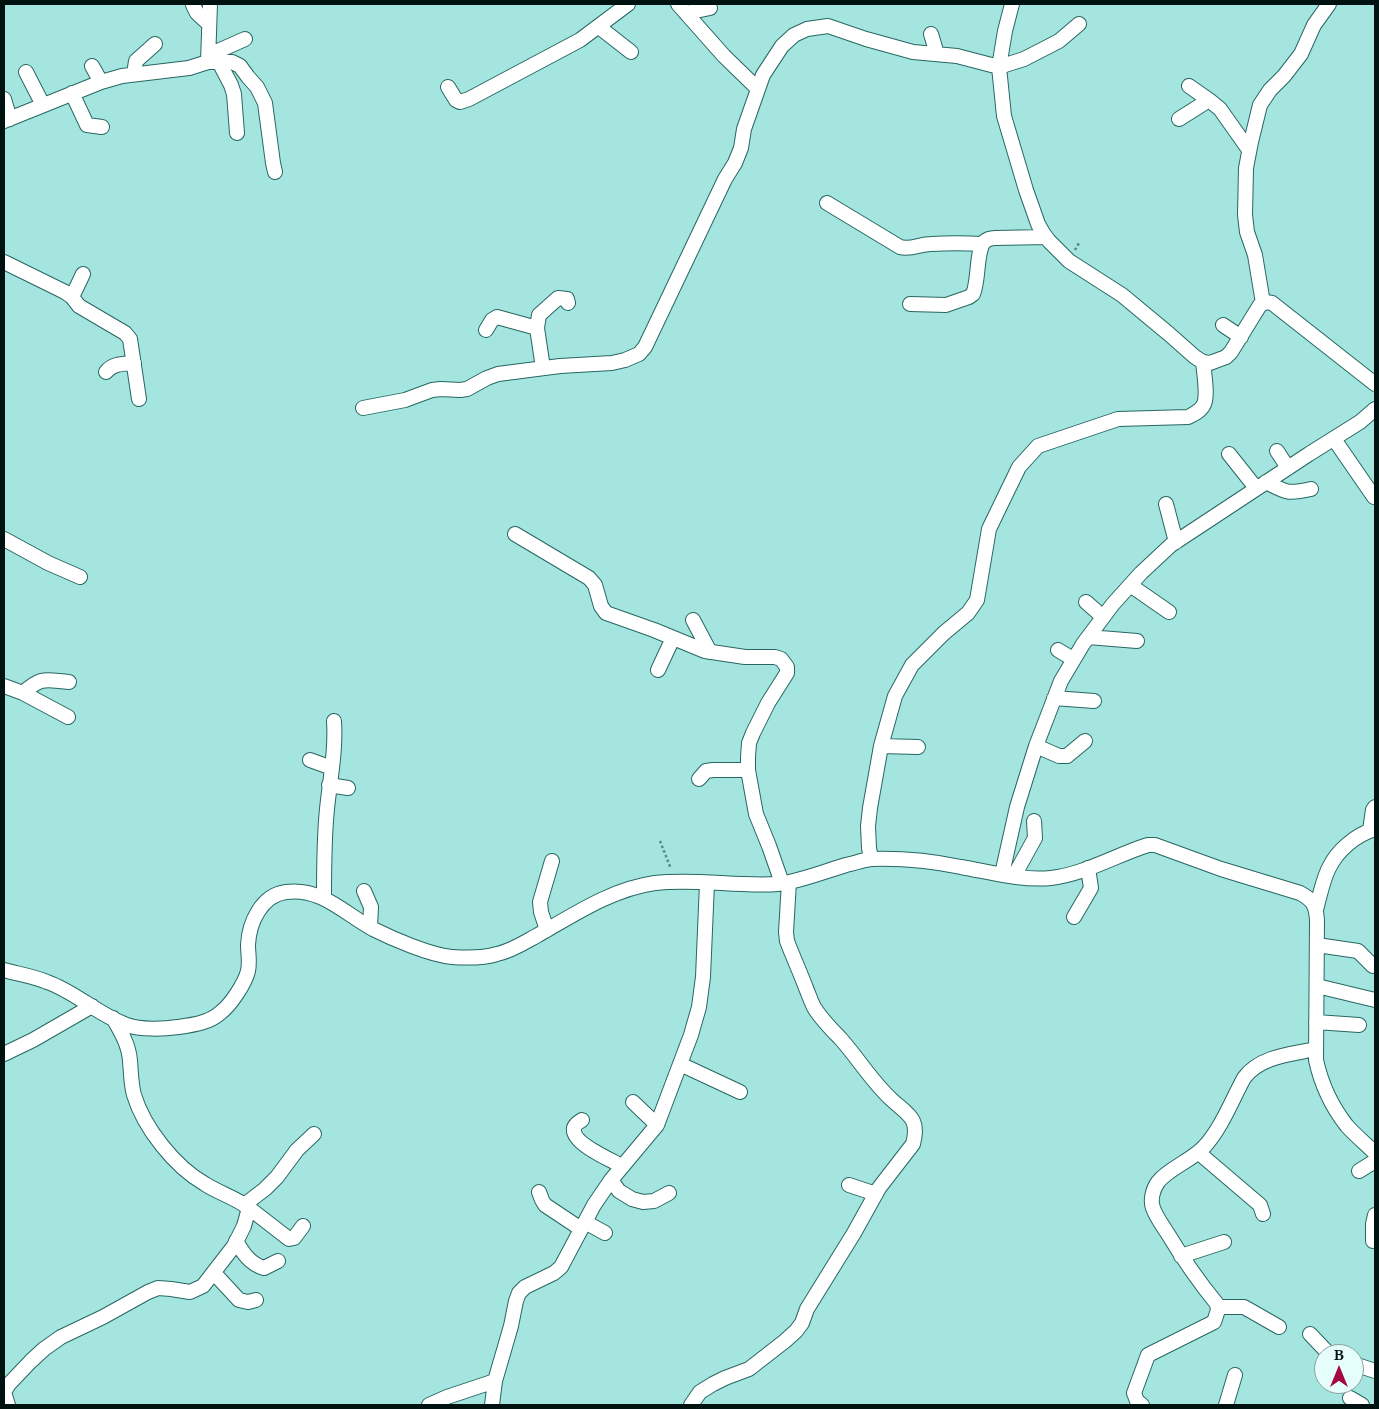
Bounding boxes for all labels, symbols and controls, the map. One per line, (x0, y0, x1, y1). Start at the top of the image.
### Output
north arrow (1314, 1344, 1364, 1394)
text: B (1334, 1346, 1344, 1364)

